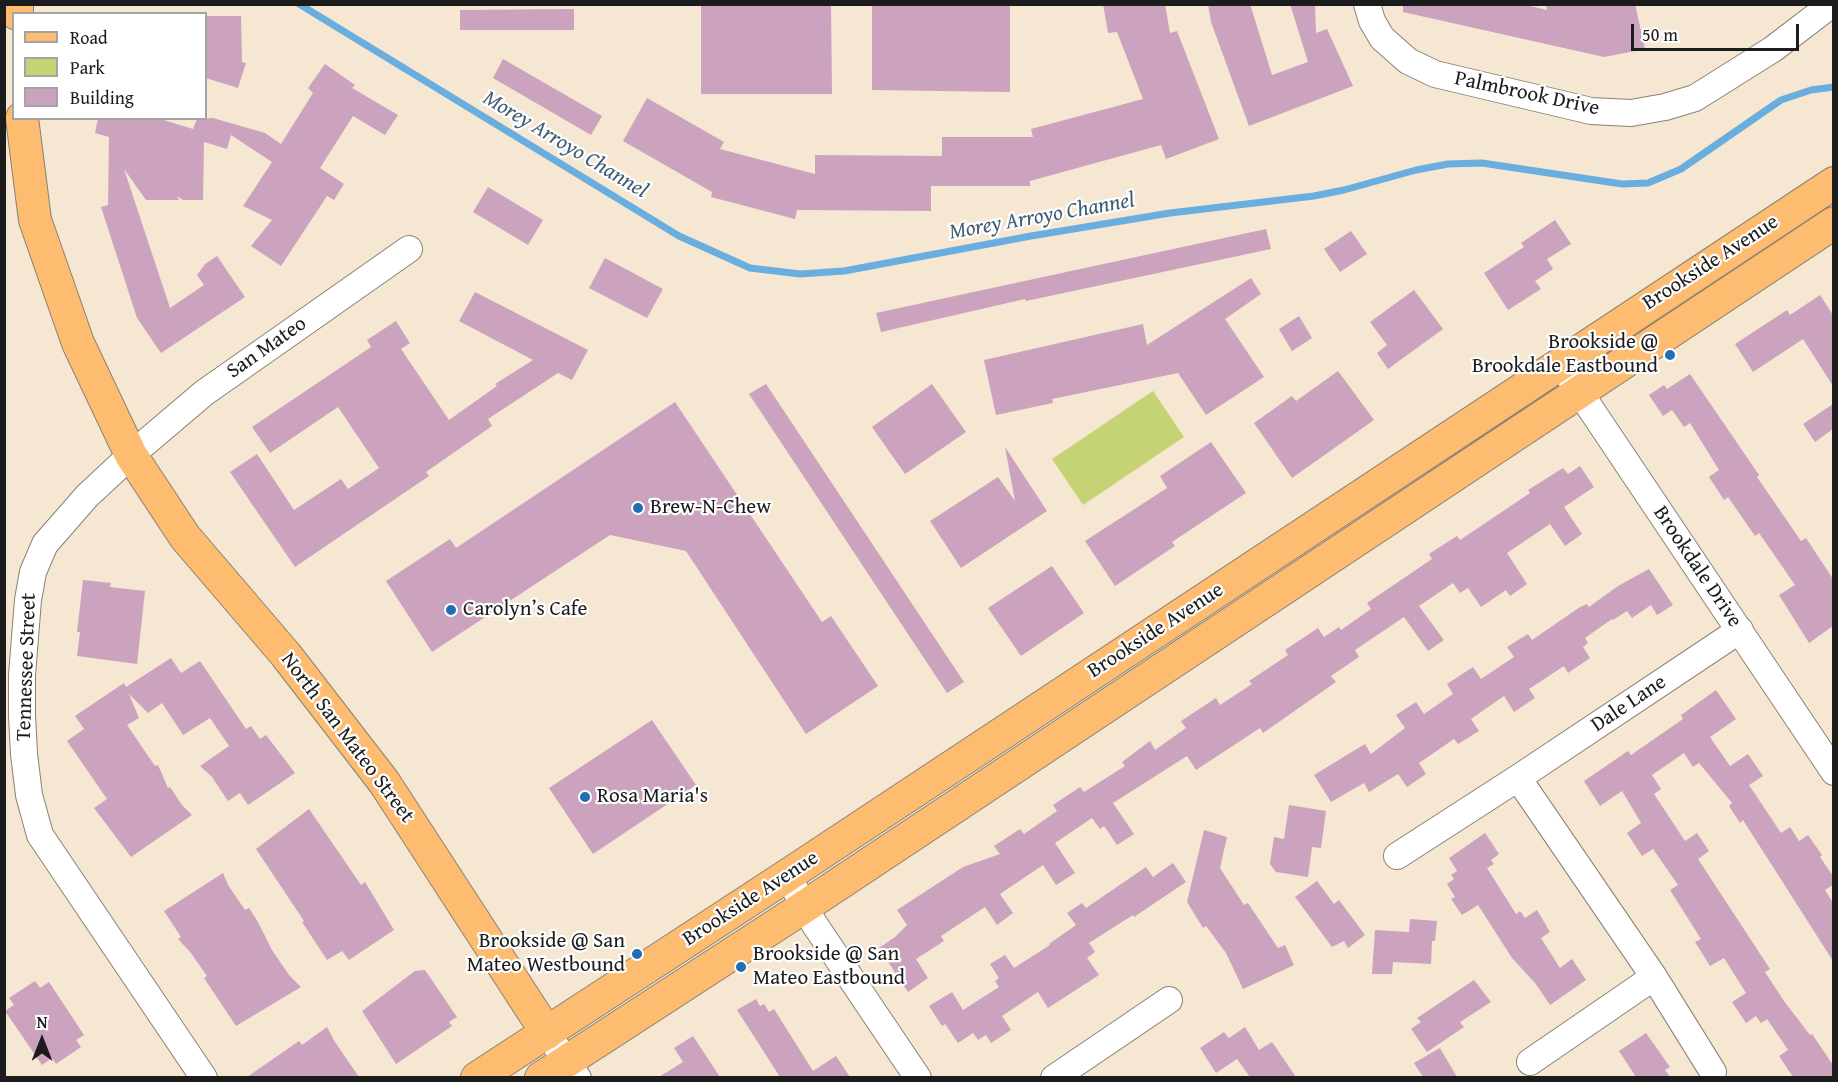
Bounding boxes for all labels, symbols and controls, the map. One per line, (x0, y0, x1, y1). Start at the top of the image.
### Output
legend (12, 12, 207, 120)
scale bar (1634, 12, 1802, 50)
text: 50 m (1642, 21, 1678, 48)
text: Road (70, 24, 108, 51)
text: Park (70, 54, 105, 81)
street label: Palmbrook Drive (1452, 66, 1602, 122)
text: Building (70, 84, 134, 111)
water label: Morey Arroyo Channel (478, 85, 652, 205)
water label: Morey Arroyo Channel (947, 188, 1137, 246)
street label: Brookside Avenue (1638, 210, 1784, 316)
street label: San Mateo (222, 311, 312, 385)
place label: Brookside @ Brookdale Eastbound (1472, 330, 1658, 380)
marker: Brookside @ Brookdale Eastbound (1663, 348, 1677, 362)
place label: Brew-N-Chew (650, 495, 771, 521)
marker: Brew-N-Chew (631, 501, 645, 515)
street label: Brookdale Drive (1647, 502, 1747, 632)
street label: Brookside Avenue (1083, 578, 1229, 684)
street label: Tennessee Street (12, 592, 42, 742)
place label: Carolyn’s Cafe (463, 597, 587, 623)
marker: Carolyn’s Cafe (444, 603, 458, 617)
street label: North San Mateo Street (275, 648, 419, 828)
street label: Dale Lane (1587, 670, 1671, 738)
place label: Rosa Maria's (597, 784, 708, 810)
marker: Rosa Maria's (578, 790, 592, 804)
street label: Brookside Avenue (678, 846, 824, 952)
place label: Brookside @ San Mateo Westbound (467, 929, 625, 979)
place label: Brookside @ San Mateo Eastbound (753, 942, 905, 992)
marker: Brookside @ San Mateo Westbound (630, 947, 644, 961)
marker: Brookside @ San Mateo Eastbound (734, 960, 748, 974)
north arrow (12, 1010, 72, 1070)
text: N (37, 1010, 47, 1034)

